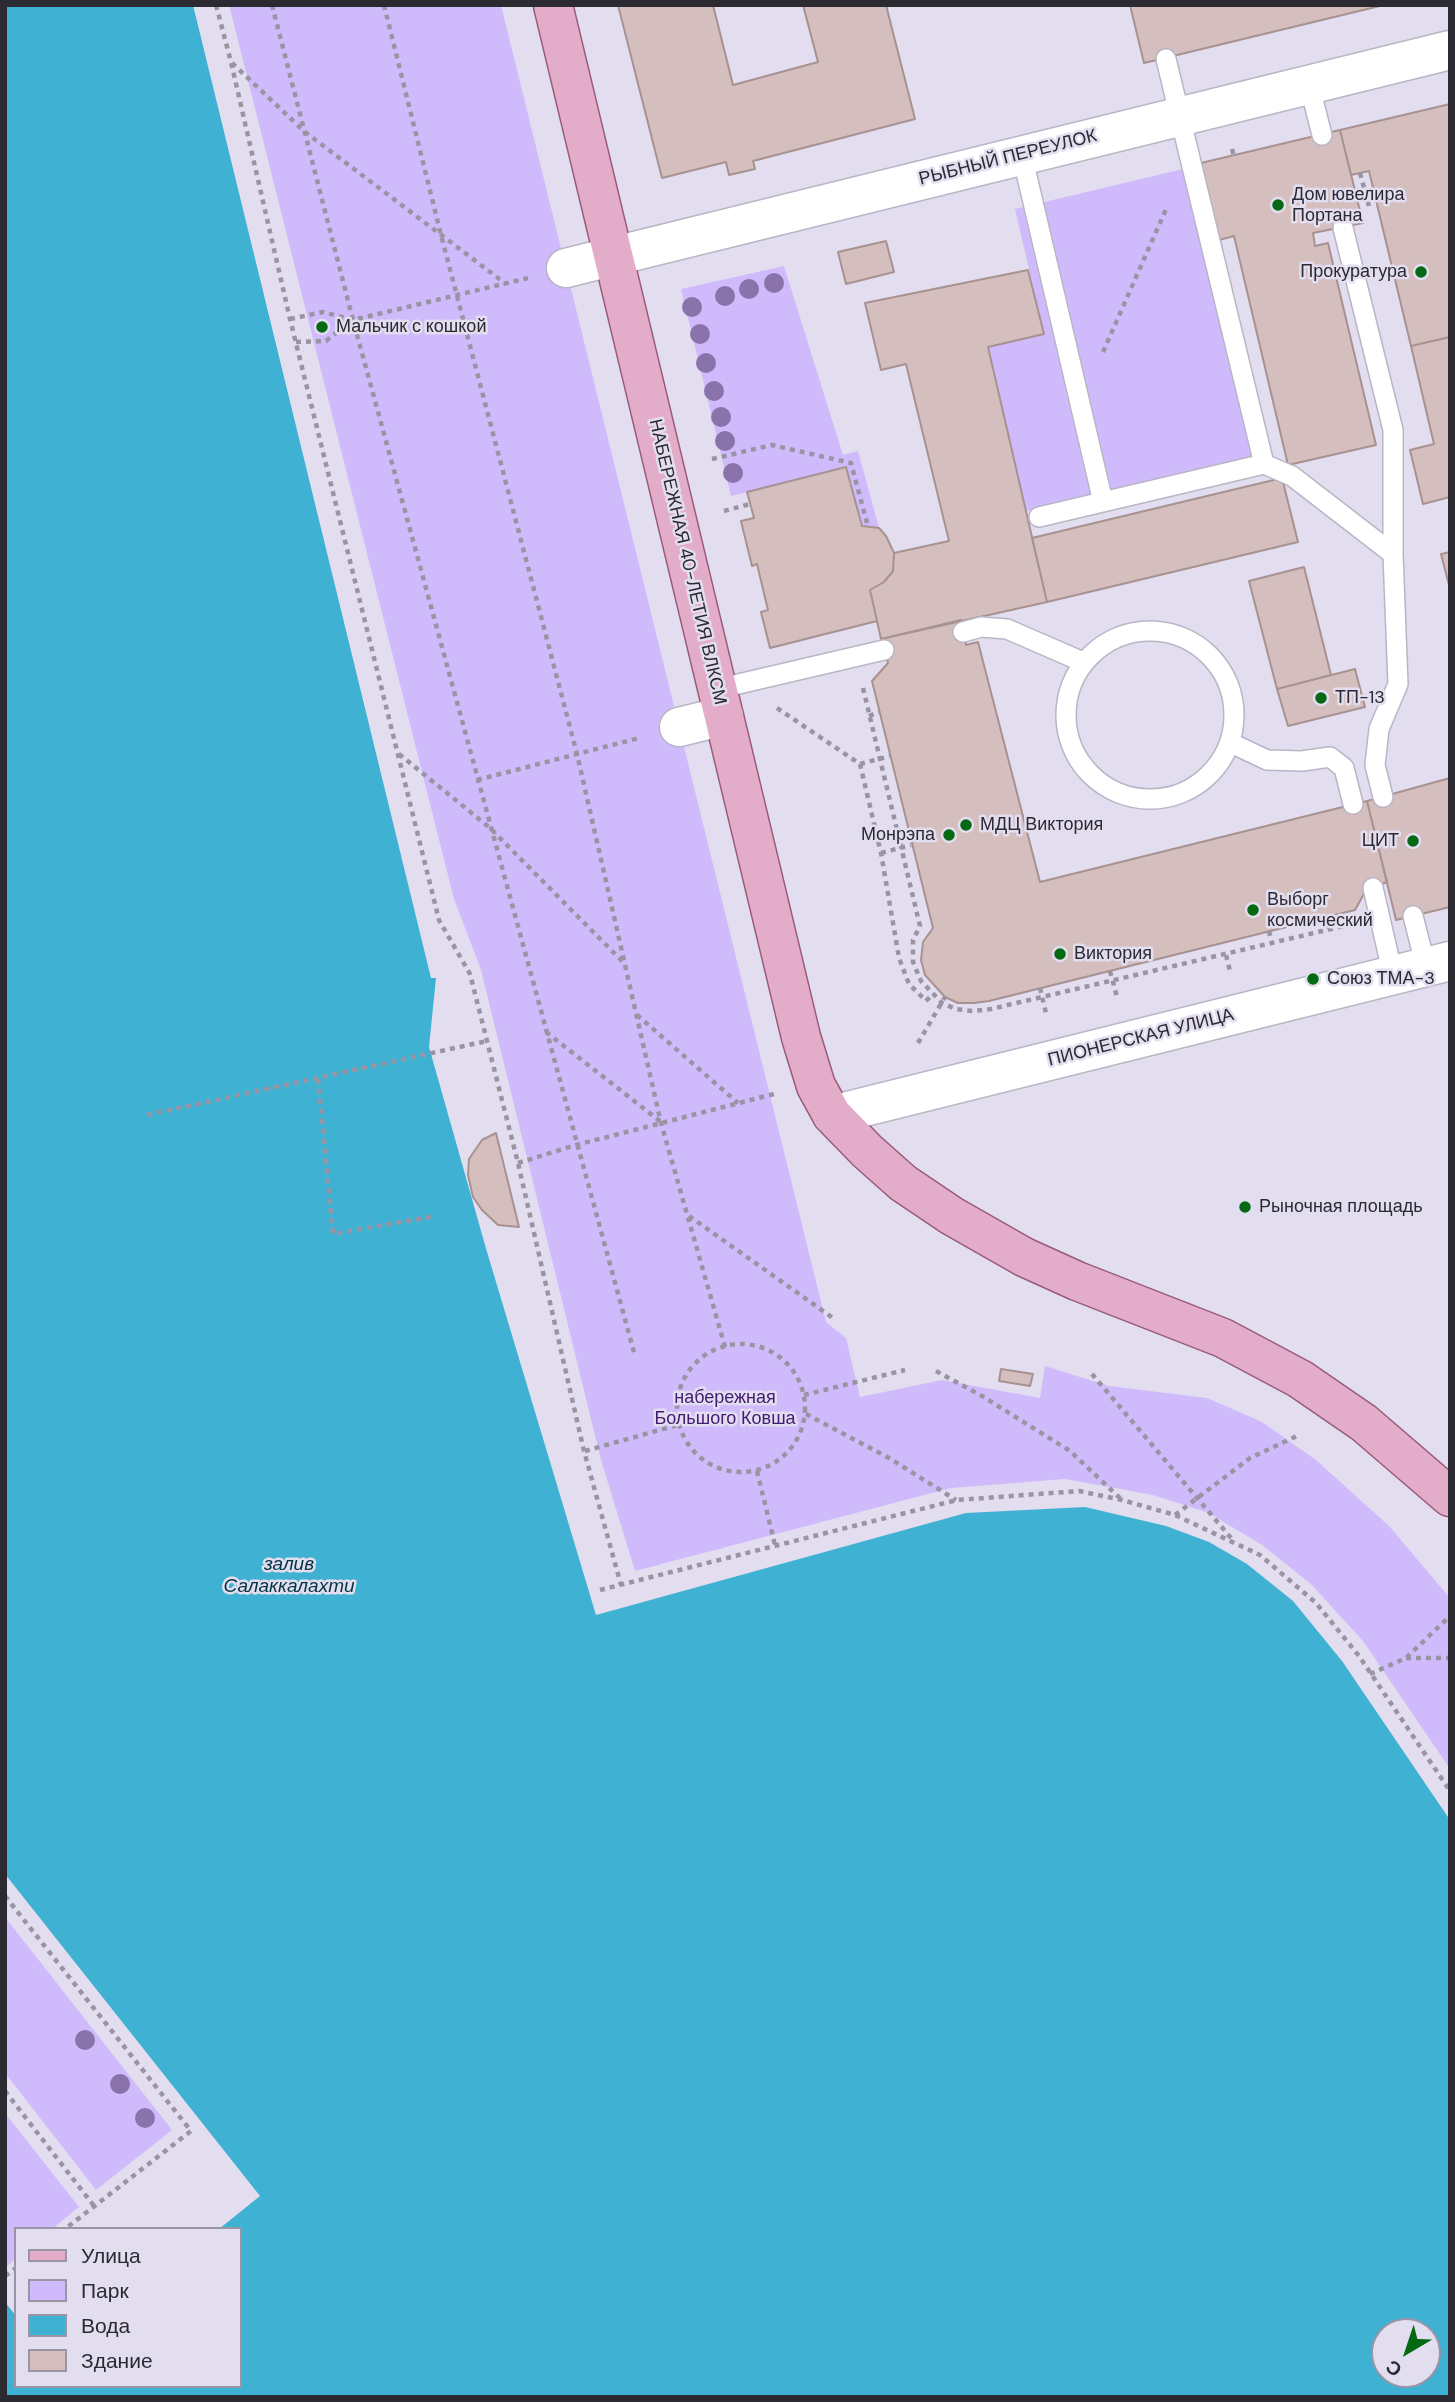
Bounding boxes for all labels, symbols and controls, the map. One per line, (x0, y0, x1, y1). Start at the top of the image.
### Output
street label: РЫБНЫЙ ПЕРЕУЛОК (917, 125, 1099, 191)
place label: Дом ювелира Портана (1292, 184, 1404, 227)
marker: Дом ювелира Портана (1270, 197, 1286, 213)
place label: Прокуратура (1300, 261, 1407, 283)
marker: Прокуратура (1413, 264, 1429, 280)
place label: Мальчик с кошкой (336, 316, 486, 338)
marker: Мальчик с кошкой (314, 319, 330, 335)
street label: НАБЕРЕЖНАЯ 40-ЛЕТИЯ ВЛКСМ (644, 417, 730, 707)
place label: ТП-13 (1335, 687, 1385, 709)
marker: ТП-13 (1313, 690, 1329, 706)
place label: МДЦ Виктория (980, 814, 1103, 836)
marker: МДЦ Виктория (958, 817, 974, 833)
place label: Монрэпа (861, 824, 935, 846)
marker: Монрэпа (941, 827, 957, 843)
place label: ЦИТ (1362, 830, 1399, 852)
marker: ЦИТ (1405, 833, 1421, 849)
place label: Выборг космический (1267, 889, 1373, 932)
marker: Выборг космический (1245, 902, 1261, 918)
place label: Виктория (1074, 943, 1152, 965)
marker: Виктория (1052, 946, 1068, 962)
place label: Союз ТМА-3 (1327, 968, 1435, 990)
marker: Союз ТМА-3 (1305, 971, 1321, 987)
street label: ПИОНЕРСКАЯ УЛИЦА (1046, 1004, 1236, 1072)
place label: Рыночная площадь (1259, 1196, 1423, 1218)
marker: Рыночная площадь (1237, 1199, 1253, 1215)
park label: набережная Большого Ковша (654, 1387, 796, 1430)
water label: залив Салаккалахти (223, 1554, 355, 1598)
legend (14, 2227, 242, 2388)
text: Улица (81, 2242, 141, 2270)
text: Парк (81, 2277, 129, 2305)
text: Вода (81, 2312, 130, 2340)
north arrow (1371, 2318, 1441, 2388)
text: Здание (81, 2347, 153, 2375)
text: С (1381, 2354, 1407, 2382)

